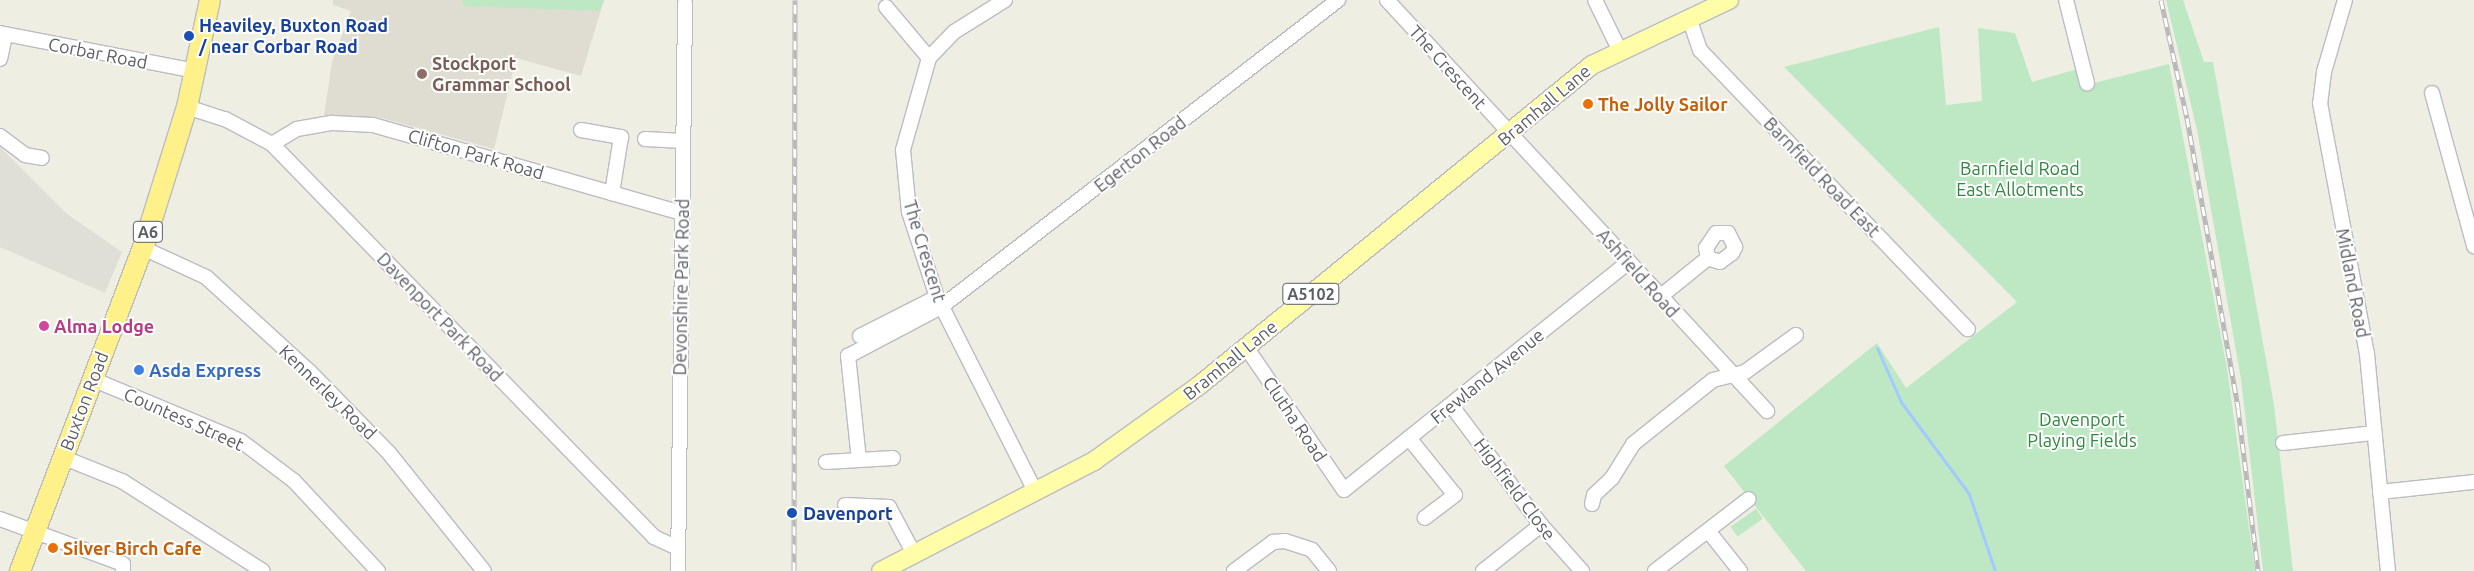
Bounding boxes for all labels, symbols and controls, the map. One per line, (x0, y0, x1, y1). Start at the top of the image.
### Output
place label: Heaviley, Buxton Road / near Corbar Road (199, 15, 388, 58)
street label: The Crescent (1405, 21, 1491, 113)
marker: Heaviley, Buxton Road / near Corbar Road (183, 30, 195, 42)
street label: Corbar Road (47, 33, 149, 73)
place label: Stockport Grammar School (432, 53, 571, 96)
street label: Bramhall Lane (1493, 60, 1595, 150)
marker: Stockport Grammar School (416, 68, 428, 80)
place label: The Jolly Sailor (1598, 93, 1728, 115)
marker: The Jolly Sailor (1582, 98, 1594, 110)
street label: Egerton Road (1090, 111, 1190, 197)
street label: Barnfield Road East (1759, 113, 1885, 241)
street label: Clifton Park Road (406, 124, 546, 184)
park label: Barnfield Road East Allotments (1956, 158, 2084, 200)
street label: The Crescent (899, 197, 951, 305)
street label: Devonshire Park Road (669, 198, 693, 376)
road number: A6 (132, 218, 164, 246)
street label: Ashfield Road (1592, 224, 1684, 322)
street label: Midland Road (2332, 226, 2374, 340)
street label: Davenport Park Road (373, 248, 507, 386)
road number: A5102 (1282, 280, 1340, 308)
place label: Alma Lodge (54, 315, 154, 337)
street label: Bramhall Lane (1179, 315, 1281, 405)
marker: Alma Lodge (38, 320, 50, 332)
street label: Frewland Avenue (1426, 324, 1548, 428)
street label: Kennerley Road (275, 340, 381, 444)
street label: Buxton Road (55, 348, 113, 454)
place label: Asda Express (149, 359, 261, 381)
marker: Asda Express (133, 364, 145, 376)
street label: Clutha Road (1259, 372, 1331, 466)
street label: Countess Street (121, 383, 247, 455)
park label: Davenport Playing Fields (2027, 409, 2137, 452)
street label: Highfield Close (1470, 434, 1560, 544)
place label: Davenport (803, 502, 893, 524)
marker: Davenport (785, 506, 799, 520)
place label: Silver Birch Cafe (63, 537, 202, 559)
marker: Silver Birch Cafe (47, 542, 59, 554)

